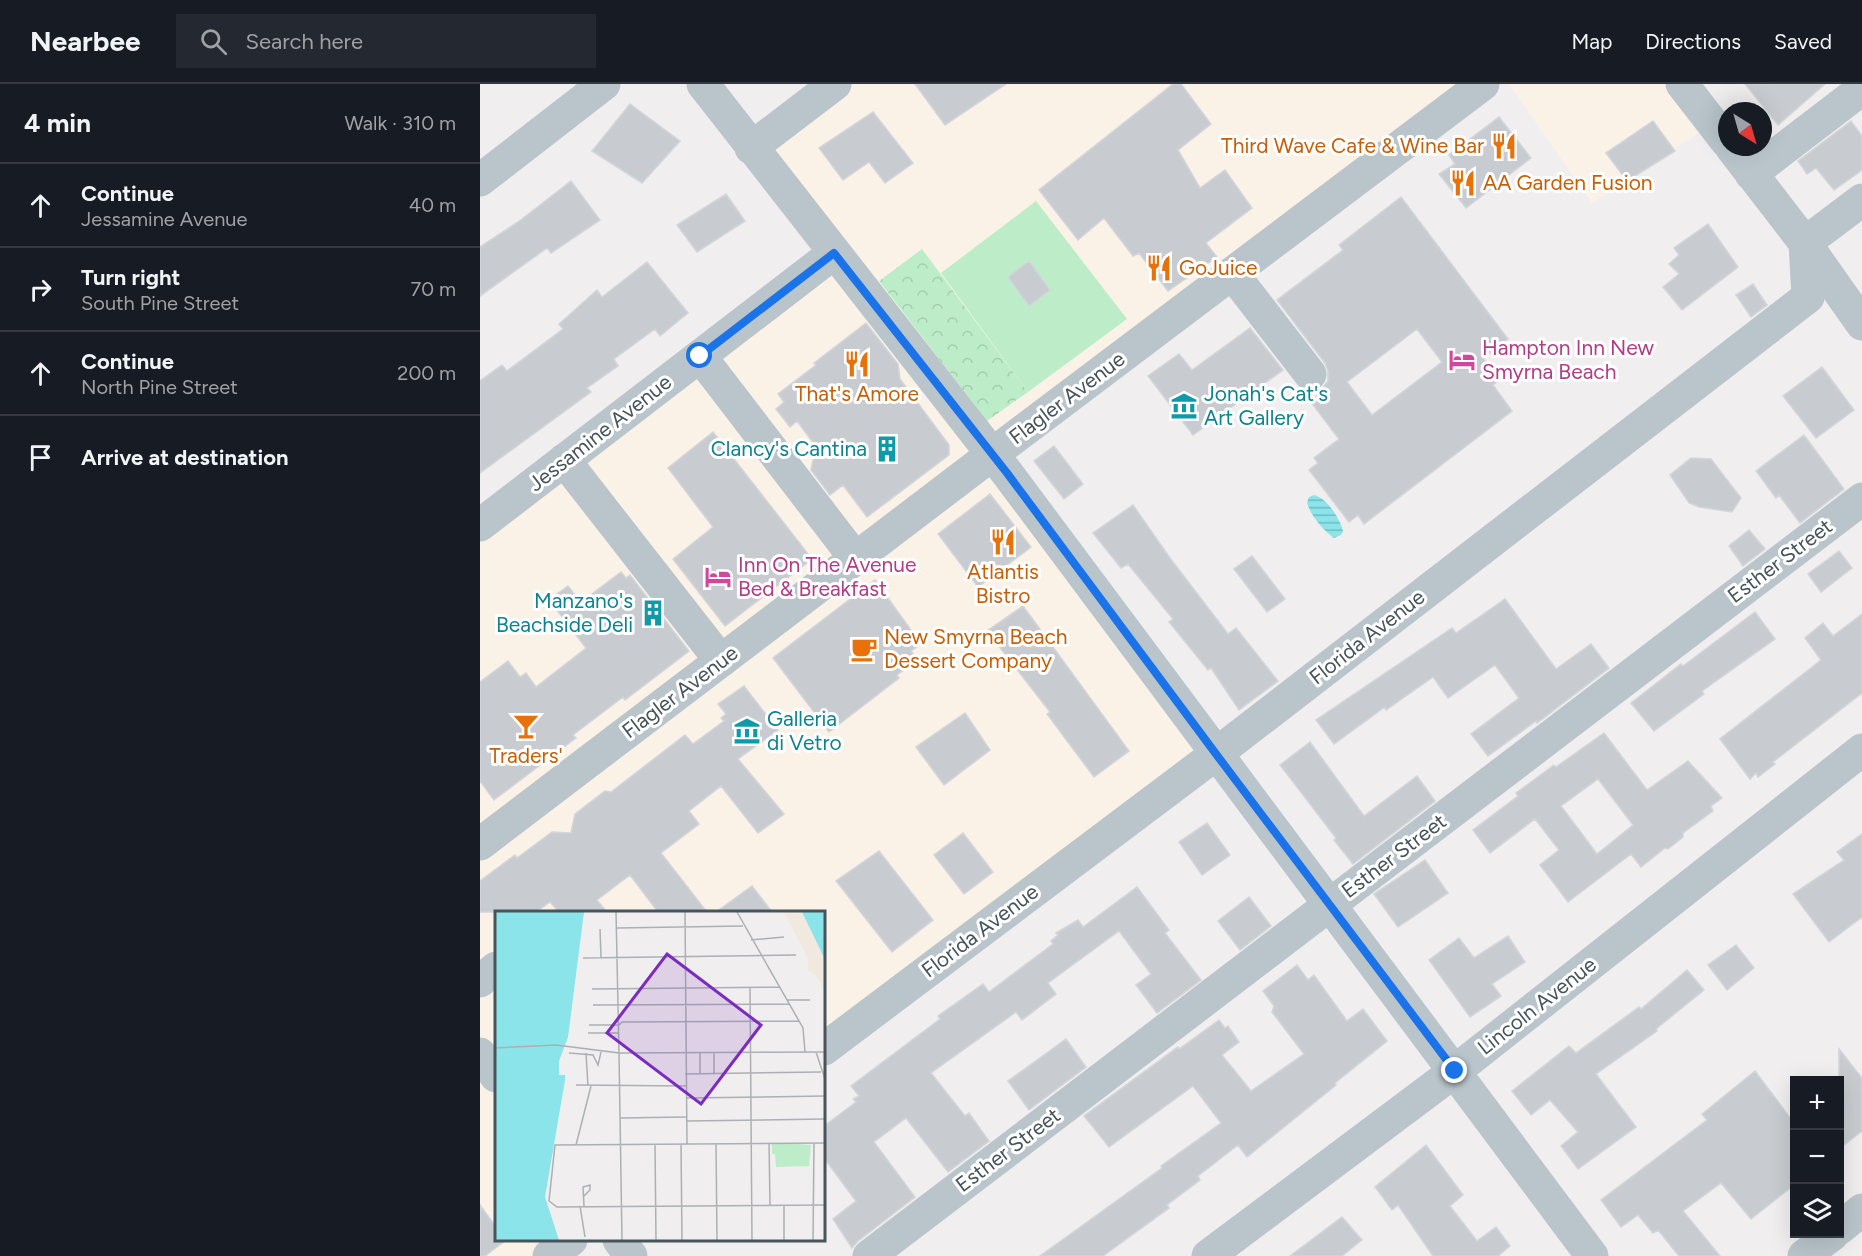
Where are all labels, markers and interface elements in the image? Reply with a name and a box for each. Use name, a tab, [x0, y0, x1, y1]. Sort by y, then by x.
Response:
search box	[176, 14, 596, 68]
text: Nearbee	[30, 24, 140, 58]
icon: search	[197, 25, 230, 58]
text: Search here	[245, 28, 363, 55]
text: Map	[1571, 29, 1612, 54]
text: Directions	[1645, 29, 1741, 54]
text: Saved	[1774, 29, 1832, 54]
north arrow	[1718, 102, 1772, 156]
text: 4 min	[24, 107, 91, 139]
text: Walk · 310 m	[344, 111, 456, 135]
restaurant icon: Third Wave Cafe & Wine Bar	[1489, 131, 1519, 161]
place label: Third Wave Cafe & Wine Bar	[1221, 133, 1484, 158]
restaurant icon: AA Garden Fusion	[1448, 168, 1478, 198]
place label: AA Garden Fusion	[1483, 170, 1653, 195]
text: Continue	[81, 180, 174, 207]
icon: ahead	[24, 189, 57, 222]
text: 40 m	[409, 193, 456, 217]
text: Jessamine Avenue	[81, 207, 247, 231]
restaurant icon: GoJuice	[1144, 253, 1174, 283]
place label: GoJuice	[1179, 255, 1257, 280]
text: Turn right	[81, 264, 180, 291]
icon: right	[24, 273, 57, 306]
text: 70 m	[410, 277, 456, 301]
text: South Pine Street	[81, 291, 239, 315]
place label: Hampton Inn New Smyrna Beach	[1482, 335, 1654, 384]
route start	[686, 342, 712, 368]
hotel icon: Hampton Inn New Smyrna Beach	[1447, 345, 1477, 375]
street label: Flagler Avenue	[1004, 346, 1130, 449]
text: Continue	[81, 348, 174, 375]
restaurant icon: That's Amore	[842, 349, 872, 379]
icon: ahead	[24, 357, 57, 390]
text: 200 m	[397, 361, 456, 385]
street label: Jessamine Avenue	[523, 369, 676, 496]
text: North Pine Street	[81, 375, 238, 399]
place label: That's Amore	[795, 381, 919, 406]
place label: Jonah's Cat's Art Gallery	[1204, 381, 1328, 430]
museum icon: Jonah's Cat's Art Gallery	[1169, 391, 1199, 421]
building icon: Clancy's Cantina	[872, 434, 902, 464]
place label: Clancy's Cantina	[711, 436, 867, 461]
icon: arrive	[24, 441, 57, 474]
text: Arrive at destination	[81, 444, 289, 471]
street label: Esther Street	[1722, 513, 1837, 608]
restaurant icon: Atlantis Bistro	[988, 527, 1018, 557]
place label: Inn On The Avenue Bed & Breakfast	[738, 552, 917, 601]
place label: Atlantis Bistro	[967, 559, 1039, 608]
hotel icon: Inn On The Avenue Bed & Breakfast	[703, 562, 733, 592]
street label: Florida Avenue	[1304, 584, 1429, 689]
place label: Manzano's Beachside Deli	[496, 588, 633, 637]
building icon: Manzano's Beachside Deli	[638, 598, 668, 628]
place label: New Smyrna Beach Dessert Company	[884, 624, 1068, 673]
cafe icon: New Smyrna Beach Dessert Company	[849, 634, 879, 664]
street label: Flagler Avenue	[617, 640, 743, 743]
place label: Galleria di Vetro	[767, 706, 842, 755]
bar icon: Traders'	[511, 711, 541, 741]
museum icon: Galleria di Vetro	[732, 716, 762, 746]
place label: Traders'	[489, 743, 563, 768]
street label: Esther Street	[1336, 808, 1451, 903]
street label: Florida Avenue	[917, 879, 1043, 983]
inset map	[495, 911, 825, 1241]
street label: Lincoln Avenue	[1472, 952, 1601, 1060]
route end	[1441, 1057, 1467, 1083]
map controls	[1790, 1076, 1844, 1238]
button: +	[1790, 1076, 1844, 1130]
street label: Esther Street	[950, 1102, 1065, 1197]
button: −	[1790, 1130, 1844, 1184]
button: layers	[1790, 1184, 1844, 1238]

